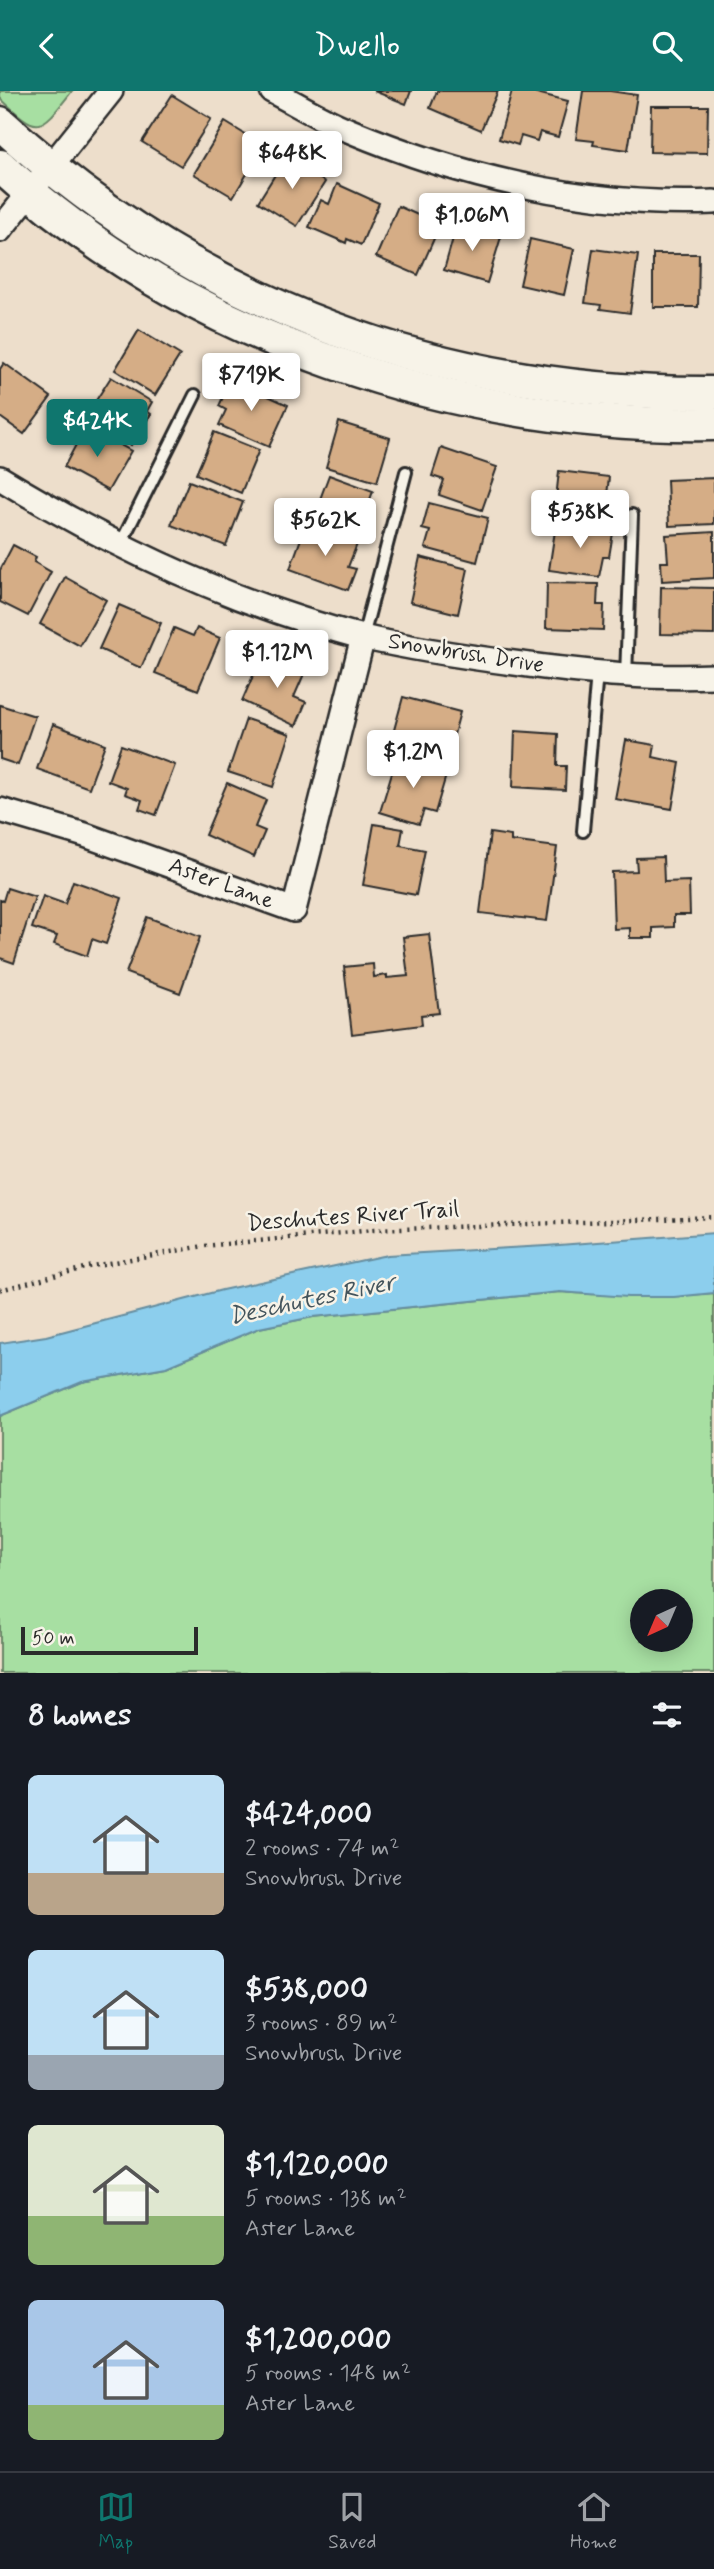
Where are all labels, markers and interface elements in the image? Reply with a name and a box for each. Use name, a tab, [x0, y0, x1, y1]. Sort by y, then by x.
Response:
text: Dwello	[314, 25, 400, 67]
icon: back	[28, 27, 66, 65]
icon: search	[648, 27, 686, 65]
pin: $648K	[243, 132, 341, 191]
text: $648K	[258, 139, 326, 169]
pin: $1.06M	[415, 193, 529, 253]
text: $1.06M	[435, 201, 509, 231]
pin: $719K	[202, 353, 300, 413]
text: $719K	[218, 361, 284, 391]
pin: $424K	[48, 399, 146, 459]
text: $424K	[63, 407, 131, 437]
pin: $538K	[531, 491, 629, 550]
pin: $562K	[276, 498, 374, 558]
text: $538K	[547, 498, 613, 528]
text: $562K	[290, 506, 360, 536]
street label: Snowbrush Drive	[386, 627, 546, 681]
pin: $1.12M	[220, 631, 334, 690]
text: $1.12M	[241, 638, 313, 668]
pin: $1.2M	[364, 731, 462, 790]
text: $1.2M	[383, 738, 443, 768]
street label: Aster Lane	[164, 851, 278, 917]
street label: Deschutes River Trail	[246, 1195, 460, 1239]
water label: Deschutes River	[226, 1267, 401, 1333]
north arrow	[630, 1589, 693, 1652]
map controls	[630, 1589, 693, 1652]
scale bar	[21, 1624, 198, 1656]
text: 50 m	[32, 1626, 75, 1651]
text: 8 homes	[28, 1696, 131, 1735]
icon: filters	[648, 1696, 686, 1734]
text: $424,000	[245, 1795, 372, 1834]
icon: home	[84, 1803, 168, 1887]
text: 2 rooms · 74 m²	[245, 1834, 400, 1864]
text: Snowbrush Drive	[245, 1864, 402, 1894]
text: $538,000	[245, 1970, 368, 2009]
icon: home	[84, 1978, 168, 2062]
text: 3 rooms · 89 m²	[245, 2009, 397, 2039]
text: Snowbrush Drive	[245, 2039, 402, 2069]
text: $1,120,000	[245, 2145, 389, 2184]
icon: home	[84, 2153, 168, 2237]
text: 5 rooms · 138 m²	[245, 2184, 407, 2214]
text: Aster Lane	[245, 2214, 355, 2244]
text: $1,200,000	[245, 2320, 392, 2359]
icon: home	[84, 2328, 168, 2412]
text: 5 rooms · 148 m²	[245, 2359, 411, 2389]
text: Aster Lane	[245, 2389, 355, 2419]
tab: Map	[97, 2488, 135, 2555]
tab: Saved	[328, 2488, 376, 2555]
tab: Home	[570, 2488, 617, 2555]

